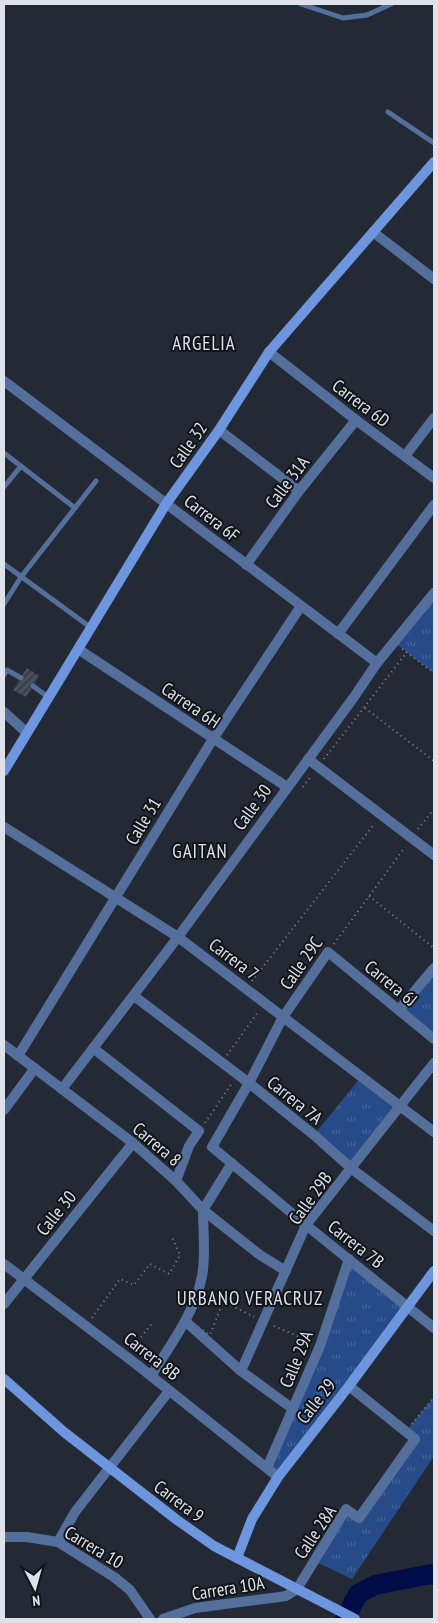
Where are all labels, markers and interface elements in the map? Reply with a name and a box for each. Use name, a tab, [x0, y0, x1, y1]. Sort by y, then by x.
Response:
district label: ARGELIA	[172, 331, 236, 355]
street label: Carrera 6D	[328, 374, 394, 432]
street label: Calle 32	[164, 417, 212, 473]
street label: Calle 31A	[260, 451, 314, 513]
street label: Carrera 6F	[180, 489, 244, 547]
street label: Carrera 6H	[157, 677, 225, 733]
street label: Calle 30	[228, 780, 276, 834]
street label: Calle 31	[120, 793, 166, 849]
district label: GAITAN	[172, 839, 228, 863]
street label: Calle 29C	[275, 932, 327, 994]
street label: Carrera 7	[204, 933, 264, 985]
street label: Carrera 6J	[360, 955, 422, 1011]
street label: Carrera 7A	[263, 1071, 328, 1130]
street label: Carrera 8	[128, 1117, 186, 1171]
street label: Calle 29B	[283, 1167, 337, 1229]
street label: Calle 30	[31, 1186, 81, 1240]
street label: Carrera 7B	[323, 1215, 389, 1273]
district label: URBANO VERACRUZ	[177, 1286, 323, 1310]
street label: Carrera 8B	[119, 1327, 185, 1385]
street label: Calle 29A	[274, 1327, 318, 1391]
street label: Calle 29	[291, 1374, 341, 1428]
street label: Carrera 9	[149, 1475, 209, 1527]
street label: Calle 28A	[289, 1500, 341, 1563]
street label: Carrera 10	[60, 1520, 128, 1574]
north arrow	[10, 1563, 60, 1613]
street label: Carrera 10A	[190, 1571, 266, 1605]
text: N	[32, 1592, 41, 1610]

